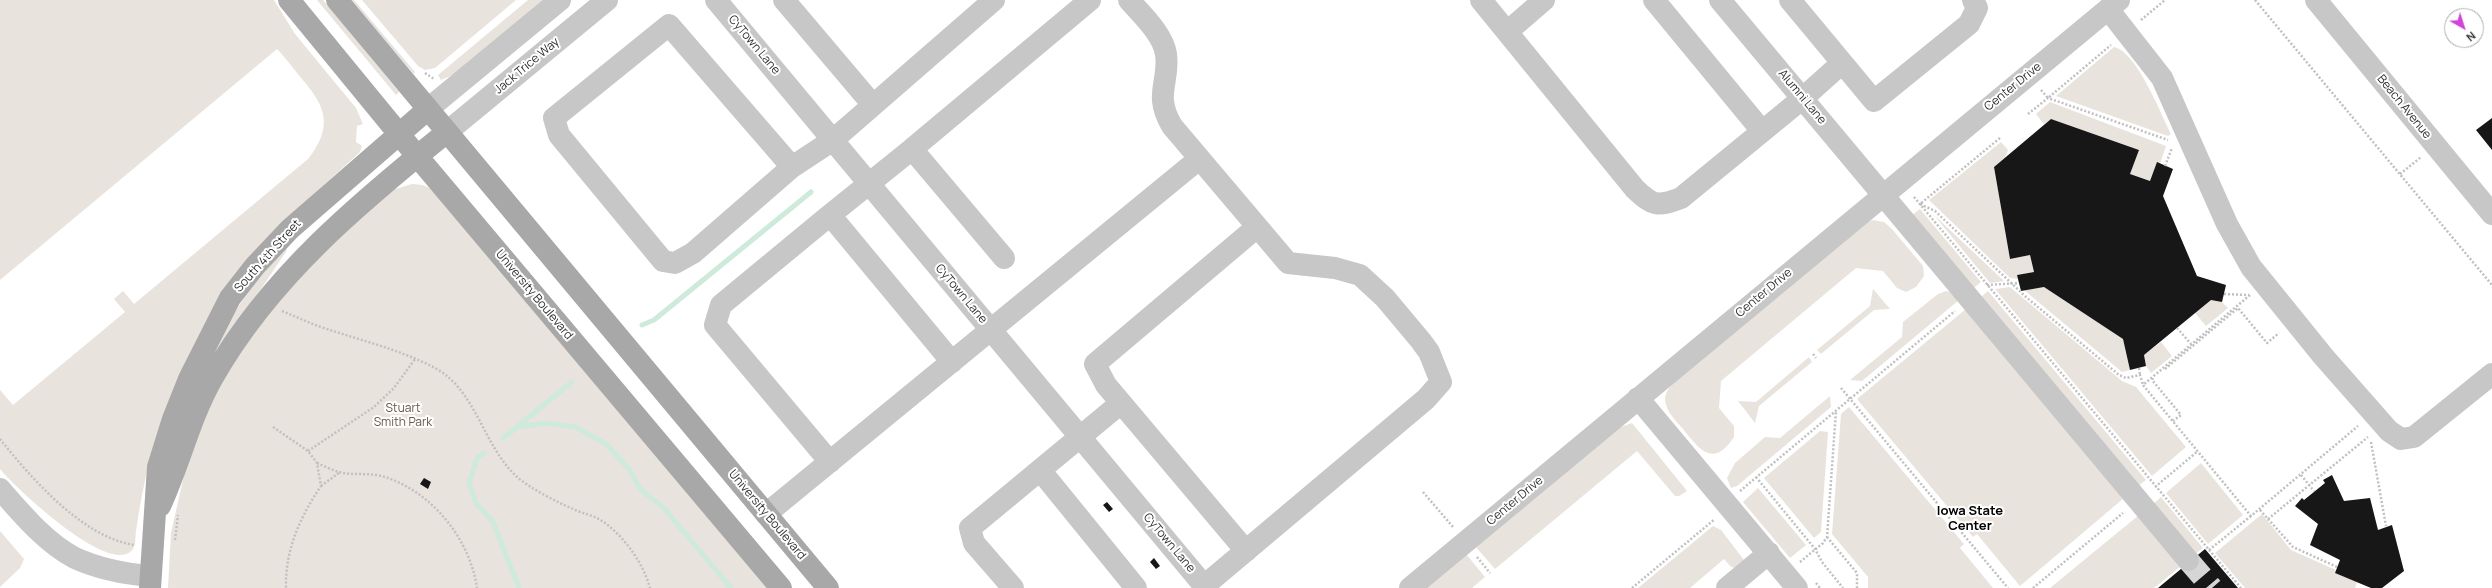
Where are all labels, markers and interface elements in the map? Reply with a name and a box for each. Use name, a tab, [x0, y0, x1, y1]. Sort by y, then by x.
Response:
north arrow	[2444, 8, 2484, 48]
street label: CyTown Lane	[725, 12, 783, 78]
text: N	[2463, 29, 2479, 45]
street label: Jack Trice Way	[492, 35, 562, 97]
street label: Center Drive	[1982, 60, 2044, 114]
street label: Alumni Lane	[1775, 67, 1829, 127]
street label: Beach Avenue	[2374, 72, 2434, 142]
street label: South 4th Street	[232, 217, 304, 295]
street label: University Boulevard	[492, 247, 576, 343]
street label: CyTown Lane	[932, 261, 990, 327]
street label: Center Drive	[1733, 265, 1795, 321]
park label: Stuart Smith Park	[374, 402, 432, 430]
street label: University Boulevard	[725, 467, 809, 563]
street label: Center Drive	[1484, 473, 1546, 529]
district label: Iowa State Center	[1937, 503, 2003, 534]
street label: CyTown Lane	[1140, 510, 1198, 576]

